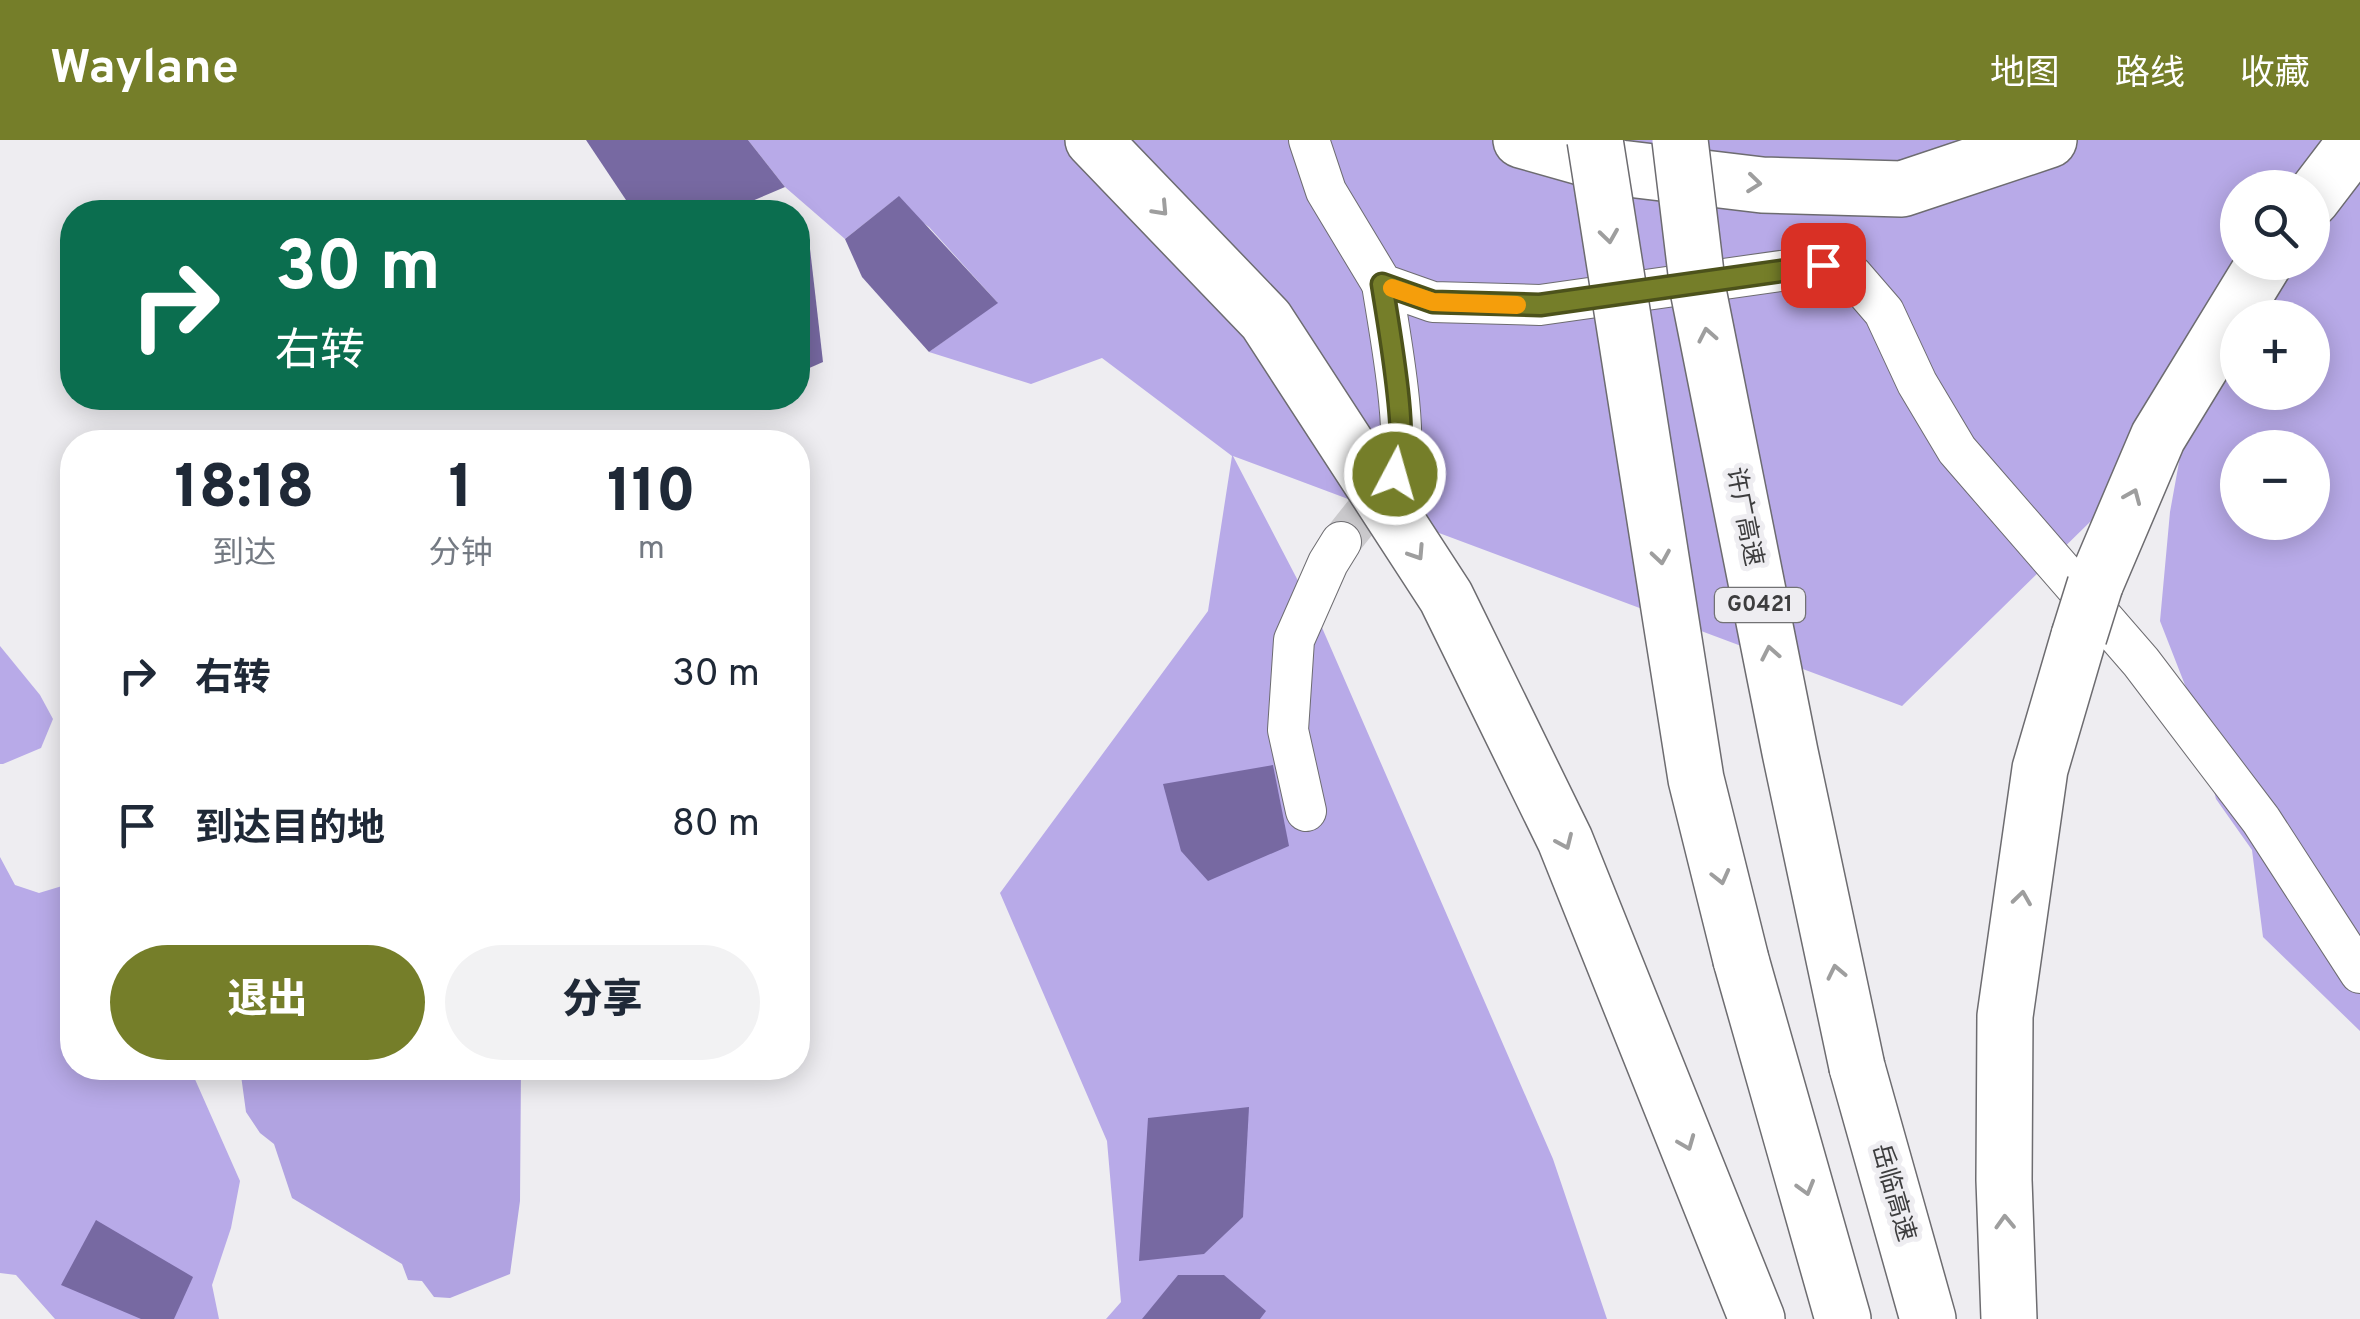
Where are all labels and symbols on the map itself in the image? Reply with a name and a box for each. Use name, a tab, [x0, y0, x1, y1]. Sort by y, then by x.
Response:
one-way arrow	[1747, 172, 1763, 194]
one-way arrow	[1149, 198, 1167, 216]
pin	[1781, 223, 1866, 308]
one-way arrow	[1598, 228, 1619, 245]
one-way arrow	[1697, 326, 1718, 343]
position arrow	[1343, 422, 1447, 526]
street label: 许广高速	[1718, 465, 1768, 569]
one-way arrow	[2121, 488, 2141, 506]
one-way arrow	[1404, 542, 1423, 560]
one-way arrow	[1649, 549, 1670, 566]
road number: G0421	[1715, 588, 1805, 622]
one-way arrow	[1760, 645, 1781, 662]
one-way arrow	[1553, 832, 1573, 850]
one-way arrow	[1709, 868, 1730, 885]
one-way arrow	[2010, 889, 2031, 906]
one-way arrow	[1827, 963, 1848, 980]
one-way arrow	[1675, 1134, 1695, 1151]
street label: 岳临高速	[1863, 1141, 1921, 1245]
one-way arrow	[1794, 1179, 1815, 1196]
one-way arrow	[1995, 1213, 2016, 1229]

